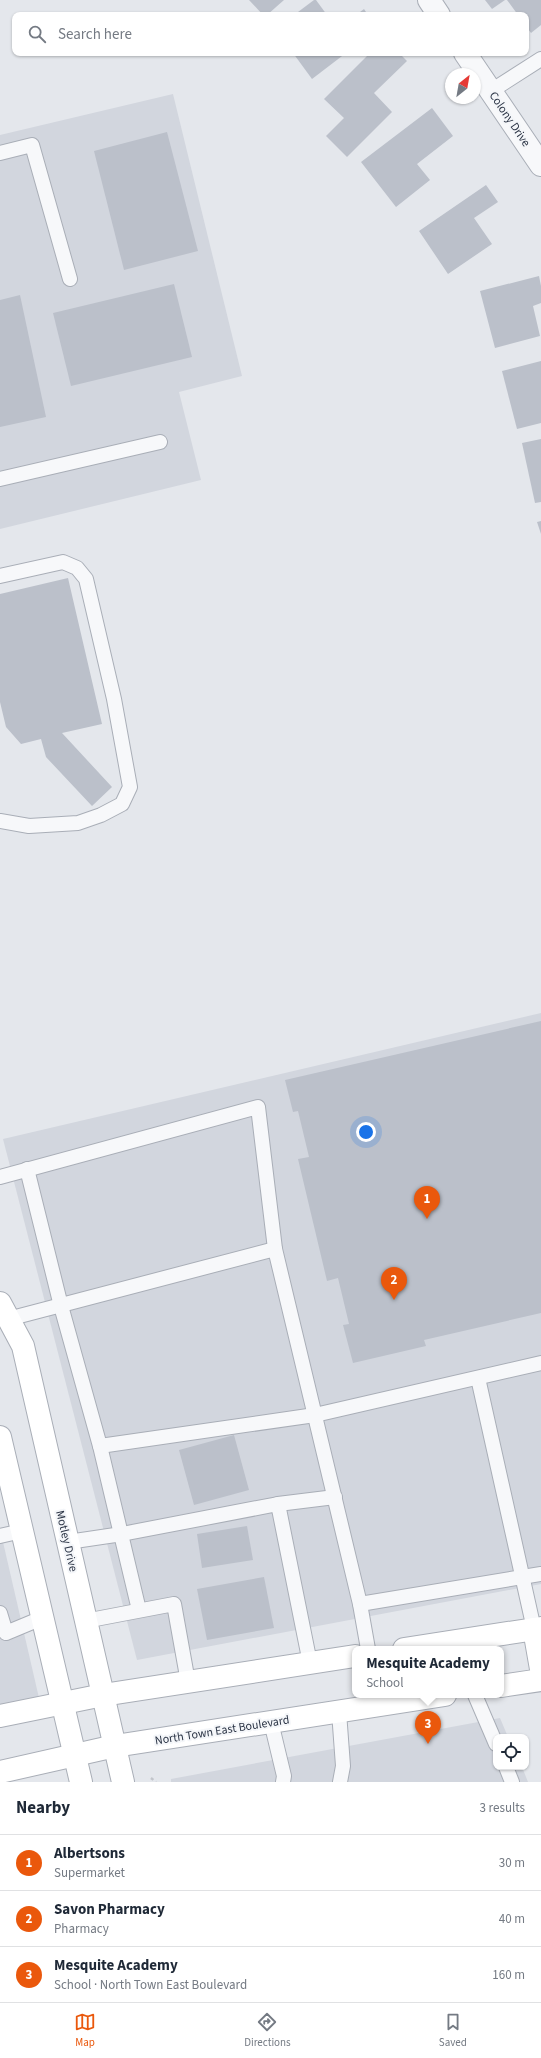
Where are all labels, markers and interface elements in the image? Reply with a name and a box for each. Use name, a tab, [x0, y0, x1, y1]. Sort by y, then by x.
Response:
search box	[12, 12, 529, 56]
icon: search	[26, 23, 48, 45]
text: Search here	[58, 24, 132, 45]
north arrow	[445, 68, 481, 104]
street label: Colony Drive	[485, 88, 534, 150]
your location	[356, 1122, 376, 1142]
pin: 1	[414, 1186, 440, 1219]
pin: 2	[381, 1267, 407, 1300]
street label: Motley Drive	[51, 1509, 82, 1573]
popup	[352, 1646, 504, 1698]
text: Mesquite Academy	[366, 1653, 490, 1674]
text: School	[366, 1674, 403, 1692]
street label: North Town East Boulevard	[154, 1711, 291, 1750]
pin: 3	[415, 1711, 441, 1744]
map controls	[493, 1734, 529, 1770]
button: locate	[493, 1734, 529, 1770]
text: Nearby	[16, 1796, 70, 1820]
text: 3 results	[480, 1799, 525, 1817]
text: Albertsons	[54, 1843, 125, 1864]
text: 1	[26, 1854, 32, 1872]
text: 30 m	[499, 1854, 525, 1872]
text: Supermarket	[54, 1864, 125, 1882]
text: Savon Pharmacy	[54, 1899, 165, 1920]
text: 2	[26, 1910, 32, 1928]
text: 40 m	[499, 1910, 525, 1928]
text: Pharmacy	[54, 1920, 109, 1938]
text: Mesquite Academy	[54, 1955, 178, 1976]
text: 3	[26, 1966, 32, 1984]
text: 160 m	[492, 1966, 525, 1984]
text: School · North Town East Boulevard	[54, 1976, 247, 1994]
tab: Map	[74, 2011, 96, 2050]
tab: Directions	[244, 2011, 291, 2050]
tab: Saved	[439, 2011, 467, 2050]

